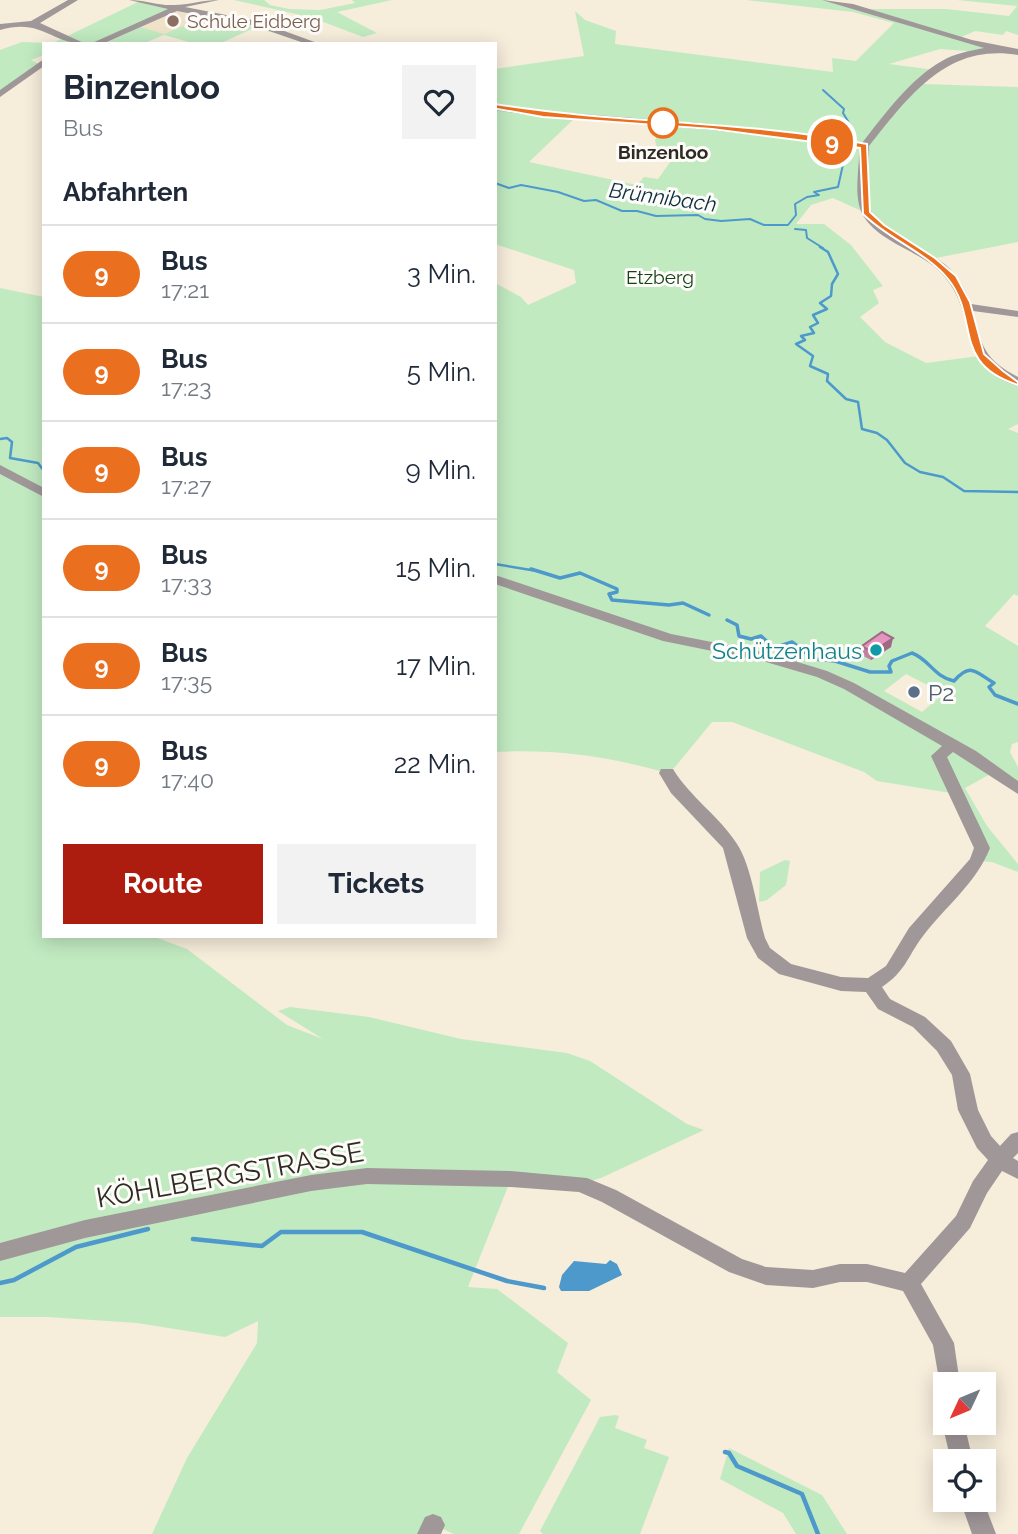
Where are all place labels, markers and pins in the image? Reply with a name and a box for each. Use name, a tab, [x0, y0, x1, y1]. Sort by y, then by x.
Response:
place label: Schule Eidberg	[187, 10, 321, 32]
marker: Schule Eidberg	[165, 13, 181, 29]
marker: Binzenloo	[648, 108, 678, 138]
place label: Binzenloo	[618, 141, 708, 163]
place label: Schützenhaus	[712, 637, 862, 664]
marker: Schützenhaus	[868, 642, 884, 658]
place label: P2	[928, 679, 954, 706]
marker: P2	[906, 684, 922, 700]

